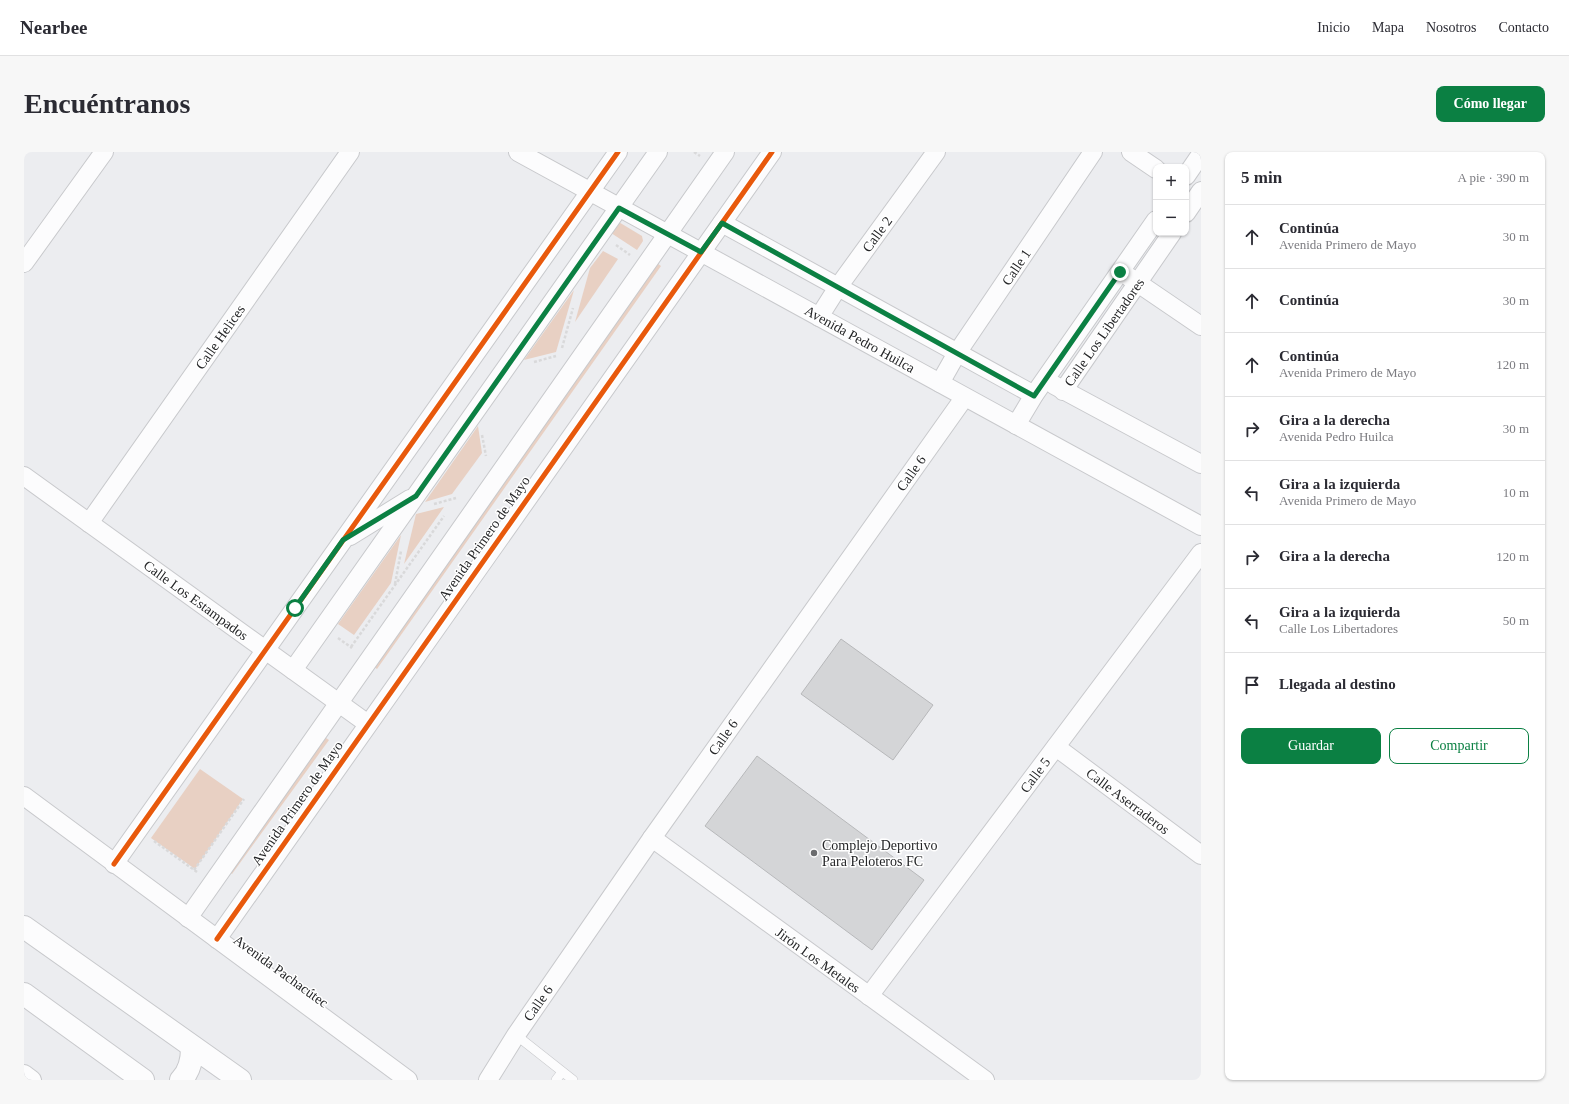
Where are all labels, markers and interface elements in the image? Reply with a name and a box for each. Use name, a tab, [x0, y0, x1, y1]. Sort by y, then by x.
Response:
text: Nearbee	[20, 17, 88, 38]
text: Inicio	[1317, 20, 1350, 35]
text: Mapa	[1372, 20, 1404, 35]
text: Nosotros	[1426, 20, 1476, 35]
text: Contacto	[1498, 20, 1549, 35]
button: Cómo llegar	[1436, 86, 1545, 122]
text: Encuéntranos	[24, 88, 190, 119]
map controls	[1153, 164, 1189, 236]
button: +	[1153, 164, 1189, 200]
text: 5 min	[1241, 168, 1282, 187]
text: A pie · 390 m	[1458, 170, 1529, 185]
button: −	[1153, 200, 1189, 236]
street label: Calle 2	[860, 214, 895, 255]
text: Continúa	[1279, 220, 1339, 236]
icon: ahead	[1241, 226, 1263, 248]
text: 30 m	[1503, 229, 1529, 244]
text: Avenida Primero de Mayo	[1279, 237, 1416, 252]
street label: Calle 1	[999, 246, 1034, 288]
route end	[1111, 263, 1129, 281]
street label: Calle Los Libertadores	[1061, 275, 1147, 389]
icon: ahead	[1241, 290, 1263, 312]
text: Continúa	[1279, 292, 1339, 308]
text: 30 m	[1503, 293, 1529, 308]
street label: Calle Helices	[193, 302, 248, 372]
street label: Avenida Pedro Huilca	[802, 303, 918, 376]
text: Continúa	[1279, 348, 1339, 364]
icon: ahead	[1241, 354, 1263, 376]
text: 120 m	[1496, 357, 1529, 372]
text: Avenida Primero de Mayo	[1279, 365, 1416, 380]
text: Gira a la derecha	[1279, 412, 1390, 428]
icon: right	[1241, 418, 1263, 440]
text: 30 m	[1503, 421, 1529, 436]
text: Avenida Pedro Huilca	[1279, 429, 1394, 444]
street label: Calle 6	[894, 453, 929, 494]
street label: Avenida Primero de Mayo	[436, 473, 533, 603]
text: Gira a la izquierda	[1279, 476, 1400, 492]
icon: left	[1241, 482, 1263, 504]
text: 10 m	[1503, 485, 1529, 500]
text: Avenida Primero de Mayo	[1279, 493, 1416, 508]
icon: right	[1241, 546, 1263, 568]
text: Gira a la derecha	[1279, 548, 1390, 564]
text: 120 m	[1496, 549, 1529, 564]
street label: Calle Los Estampados	[141, 558, 251, 643]
route start	[286, 599, 304, 617]
text: Gira a la izquierda	[1279, 604, 1400, 620]
icon: left	[1241, 610, 1263, 632]
text: 50 m	[1503, 613, 1529, 628]
text: Calle Los Libertadores	[1279, 621, 1398, 636]
icon: arrive	[1241, 674, 1263, 696]
text: Llegada al destino	[1279, 676, 1396, 692]
street label: Calle 6	[706, 717, 741, 758]
button: Guardar	[1241, 728, 1381, 764]
button: Compartir	[1389, 728, 1529, 764]
street label: Avenida Primero de Mayo	[249, 738, 346, 868]
street label: Calle 5	[1017, 755, 1053, 796]
street label: Calle Aserraderos	[1083, 765, 1172, 837]
place label: Complejo Deportivo Para Peloteros FC	[822, 838, 938, 869]
marker: Complejo Deportivo Para Peloteros FC	[809, 848, 819, 858]
street label: Jirón Los Metales	[773, 925, 863, 996]
street label: Avenida Pachacútec	[231, 932, 331, 1011]
street label: Calle 6	[521, 983, 556, 1024]

